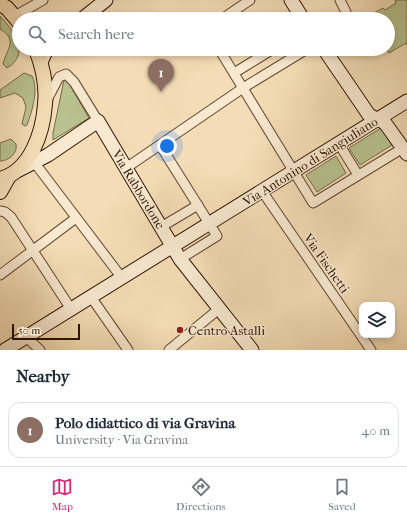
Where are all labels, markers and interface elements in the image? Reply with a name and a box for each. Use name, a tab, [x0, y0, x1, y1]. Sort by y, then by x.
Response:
search box	[12, 12, 395, 56]
icon: search	[26, 23, 48, 45]
text: Search here	[58, 25, 134, 43]
pin: 1	[148, 59, 174, 92]
street label: Via Antonino di Sangiuliano	[239, 114, 381, 210]
your location	[157, 136, 177, 156]
street label: Via Rabbordone	[109, 146, 168, 232]
street label: Via Fischetti	[300, 230, 353, 296]
map controls	[359, 302, 395, 338]
button: layers	[359, 302, 395, 338]
scale bar	[12, 322, 80, 341]
place label: Centro Astalli	[188, 323, 265, 338]
text: 50 m	[18, 324, 40, 337]
marker: Centro Astalli	[175, 325, 185, 335]
text: Nearby	[16, 366, 70, 386]
text: Polo didattico di via Gravina	[55, 414, 235, 432]
text: 1	[28, 423, 32, 438]
text: 40 m	[362, 423, 390, 438]
text: University · Via Gravina	[55, 432, 188, 447]
tab: Map	[51, 476, 73, 513]
tab: Directions	[176, 476, 226, 513]
tab: Saved	[328, 476, 356, 513]

